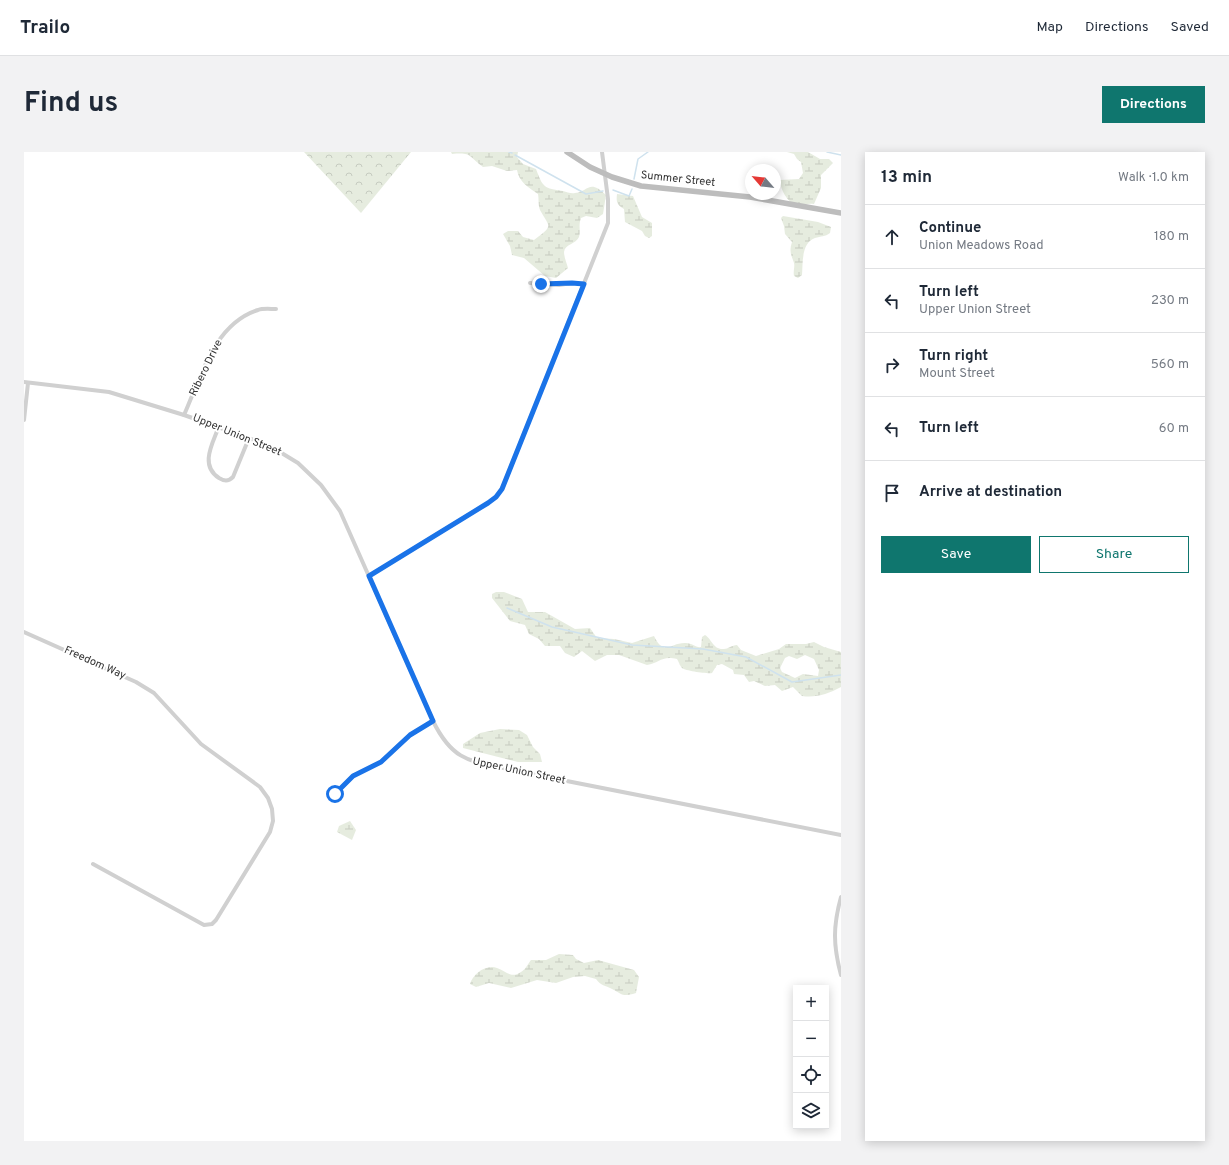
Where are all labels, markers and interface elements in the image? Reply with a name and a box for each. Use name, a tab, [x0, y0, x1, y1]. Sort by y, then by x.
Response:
text: Trailo	[20, 16, 70, 40]
text: Map	[1037, 19, 1063, 36]
text: Directions	[1085, 19, 1149, 36]
text: Saved	[1171, 19, 1209, 36]
text: Find us	[24, 86, 118, 122]
button: Directions	[1102, 86, 1205, 123]
north arrow	[745, 164, 781, 200]
text: 13 min	[881, 167, 932, 189]
street label: Summer Street	[640, 168, 716, 190]
text: Walk · 1.0 km	[1118, 170, 1189, 186]
text: Continue	[919, 219, 981, 238]
icon: ahead	[881, 226, 903, 248]
text: 180 m	[1154, 229, 1189, 245]
text: Union Meadows Road	[919, 238, 1044, 254]
route end	[532, 275, 550, 293]
text: Turn left	[919, 283, 979, 302]
icon: left	[881, 290, 903, 312]
text: 230 m	[1151, 293, 1189, 309]
text: Upper Union Street	[919, 302, 1031, 318]
street label: Ribero Drive	[186, 337, 226, 399]
text: Turn right	[919, 347, 988, 366]
icon: right	[881, 354, 903, 376]
text: 560 m	[1151, 357, 1189, 373]
text: Mount Street	[919, 366, 995, 382]
street label: Upper Union Street	[190, 411, 284, 459]
icon: left	[881, 418, 903, 440]
text: Turn left	[919, 419, 979, 438]
text: 60 m	[1159, 421, 1189, 437]
icon: arrive	[881, 482, 903, 504]
text: Arrive at destination	[919, 483, 1062, 502]
button: Save	[881, 536, 1031, 573]
button: Share	[1039, 536, 1189, 573]
street label: Freedom Way	[62, 643, 128, 683]
street label: Upper Union Street	[471, 754, 567, 788]
route start	[326, 785, 344, 803]
map controls	[793, 985, 829, 1129]
button: +	[793, 985, 829, 1021]
button: −	[793, 1021, 829, 1057]
button: locate	[793, 1057, 829, 1093]
button: layers	[793, 1093, 829, 1129]

